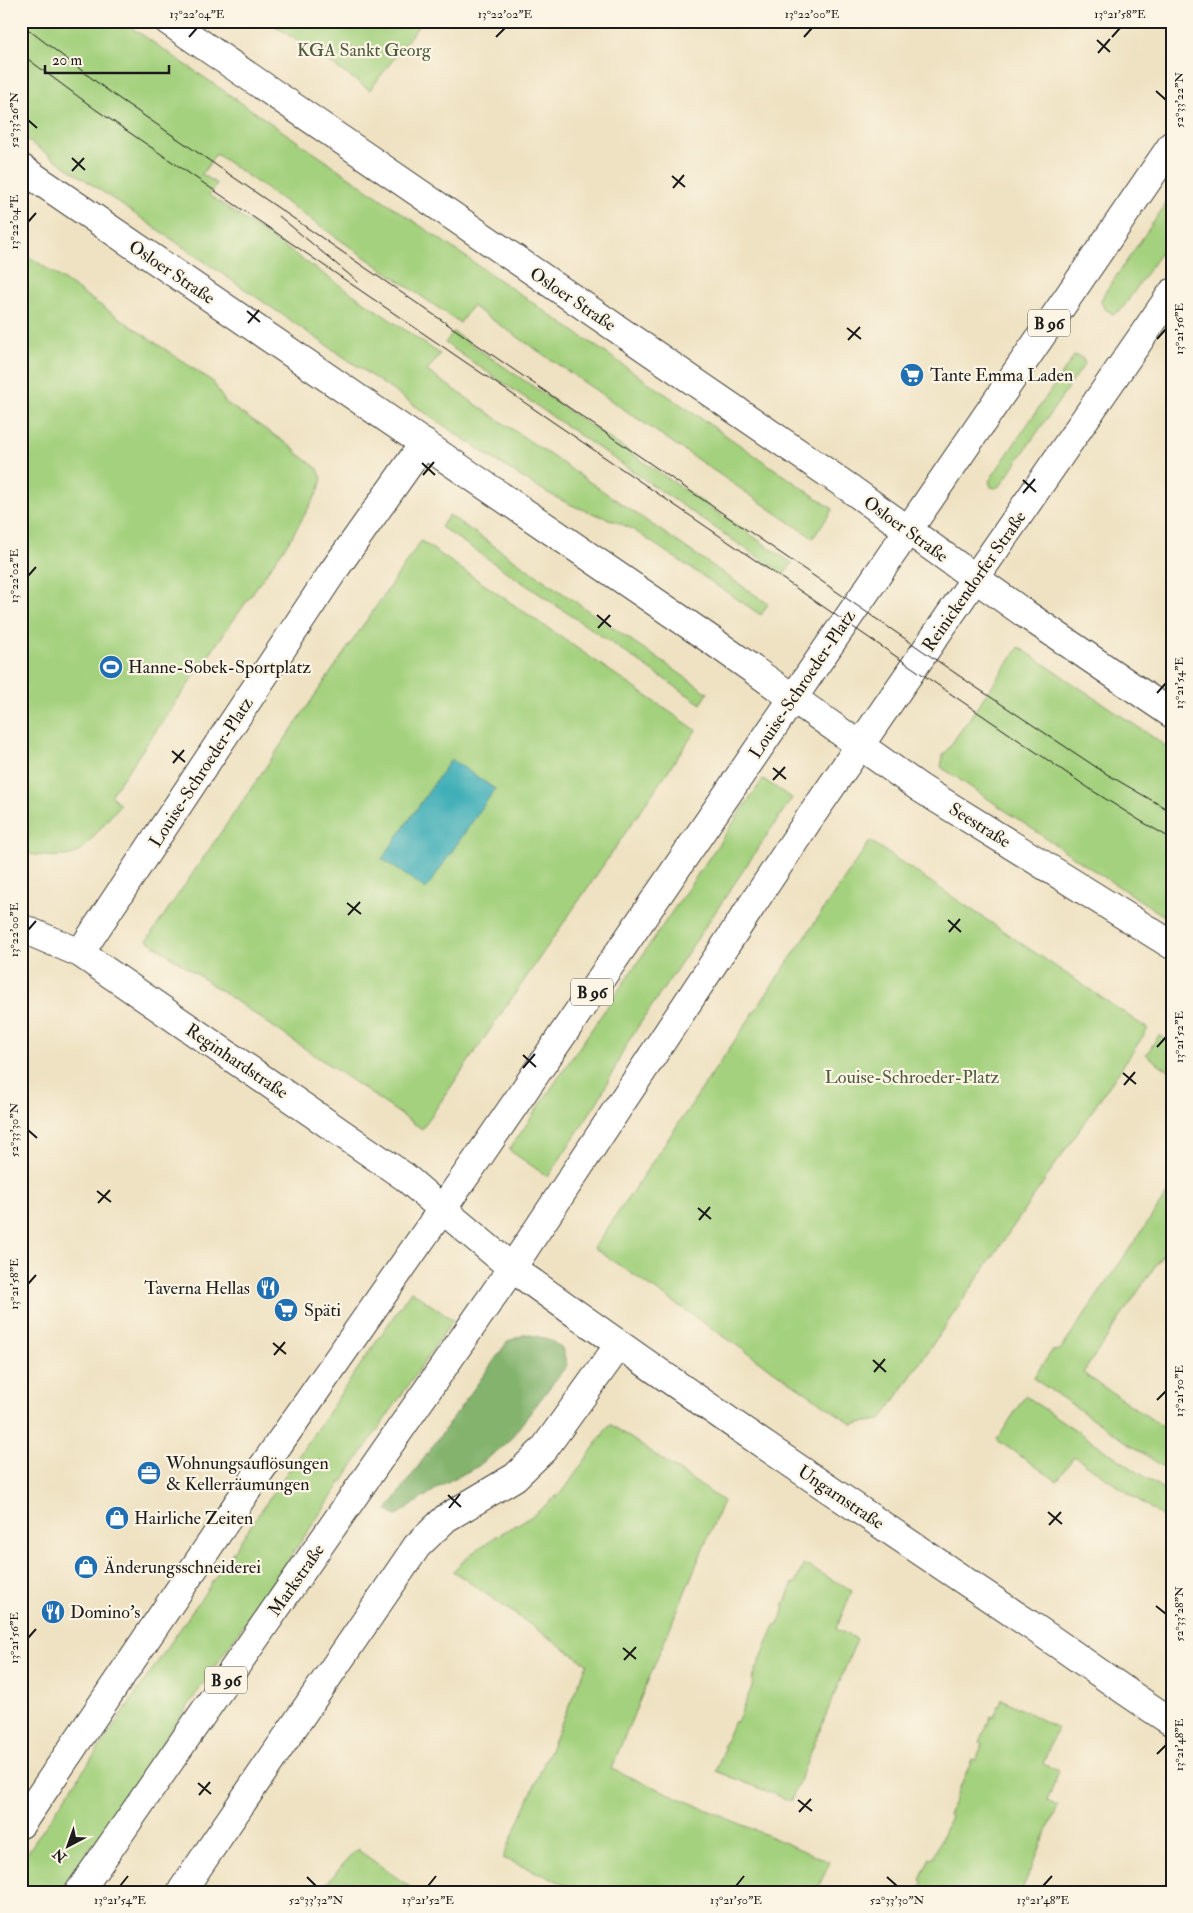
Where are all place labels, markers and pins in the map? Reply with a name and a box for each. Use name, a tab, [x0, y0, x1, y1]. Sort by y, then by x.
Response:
supermarket icon: Tante Emma Laden	[899, 362, 925, 388]
place label: Tante Emma Laden	[930, 364, 1073, 387]
sports icon: Hanne-Sobek-Sportplatz	[98, 654, 124, 680]
place label: Hanne-Sobek-Sportplatz	[128, 656, 311, 679]
restaurant icon: Taverna Hellas	[255, 1275, 281, 1301]
place label: Taverna Hellas	[144, 1277, 250, 1300]
supermarket icon: Späti	[273, 1297, 299, 1323]
place label: Späti	[304, 1299, 341, 1322]
place label: Wohnungsauflösungen & Kellerräumungen	[165, 1452, 329, 1496]
office icon: Wohnungsauflösungen & Kellerräumungen	[136, 1460, 162, 1486]
shop icon: Hairliche Zeiten	[104, 1505, 130, 1531]
place label: Hairliche Zeiten	[134, 1507, 253, 1530]
shop icon: Änderungsschneiderei	[73, 1554, 99, 1580]
place label: Änderungsschneiderei	[103, 1556, 261, 1579]
restaurant icon: Domino's	[40, 1599, 66, 1625]
place label: Domino's	[70, 1601, 140, 1624]

